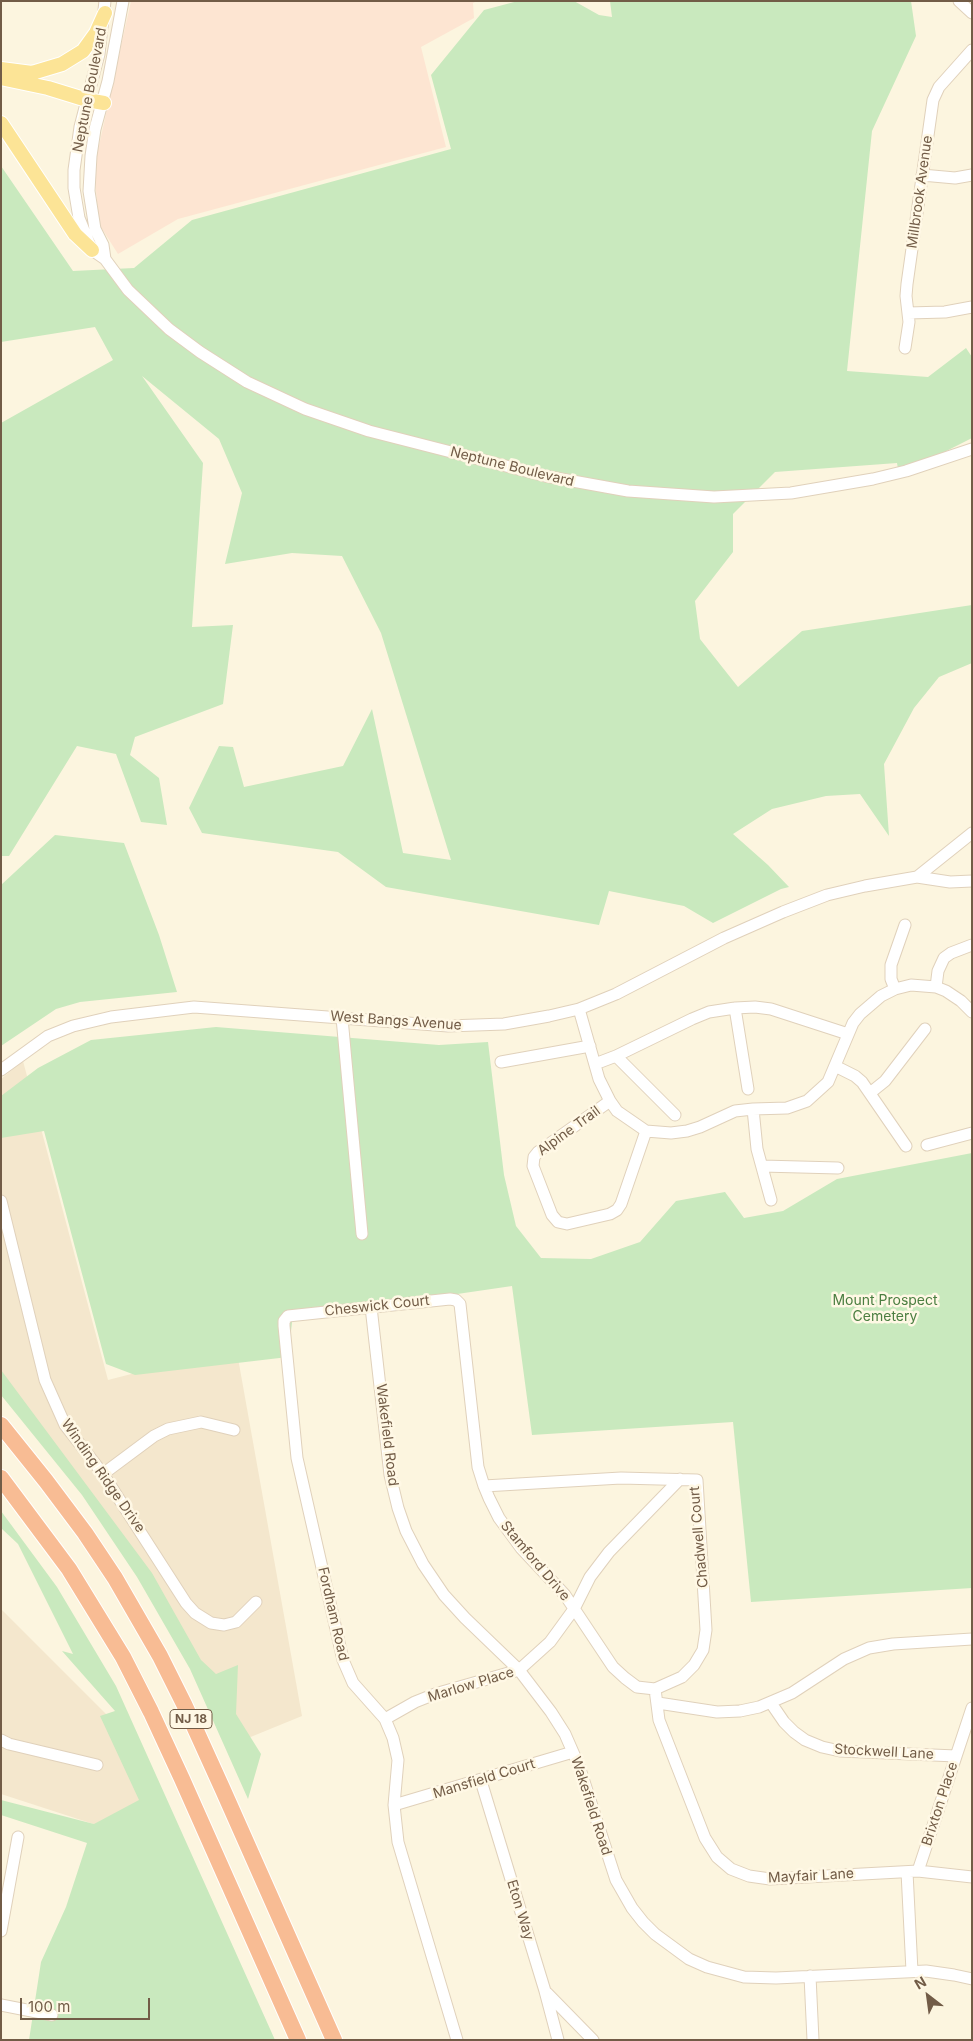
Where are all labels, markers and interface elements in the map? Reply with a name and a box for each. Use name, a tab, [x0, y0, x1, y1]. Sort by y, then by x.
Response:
street label: Neptune Boulevard	[70, 26, 110, 154]
street label: Millbrook Avenue	[904, 134, 936, 250]
street label: Neptune Boulevard	[448, 444, 576, 490]
street label: West Bangs Avenue	[330, 1008, 462, 1034]
street label: Alpine Trail	[534, 1103, 604, 1159]
street label: Cheswick Court	[324, 1292, 430, 1320]
park label: Mount Prospect Cemetery	[832, 1293, 938, 1325]
street label: Wakefield Road	[372, 1383, 402, 1487]
street label: Winding Ridge Drive	[58, 1416, 148, 1536]
street label: Chadwell Court	[686, 1485, 712, 1589]
street label: Stamford Drive	[497, 1518, 573, 1604]
street label: Fordham Road	[314, 1565, 352, 1663]
street label: Marlow Place	[426, 1664, 516, 1706]
road number: NJ 18	[170, 1710, 212, 1728]
street label: Stockwell Lane	[834, 1741, 934, 1763]
street label: Wakefield Road	[567, 1754, 615, 1858]
street label: Mansfield Court	[431, 1756, 537, 1802]
street label: Brixton Place	[919, 1760, 961, 1848]
street label: Mayfair Lane	[768, 1865, 854, 1887]
street label: Eton Way	[503, 1878, 537, 1942]
north arrow	[903, 1971, 953, 2021]
text: N	[911, 1973, 929, 1993]
scale bar	[22, 1988, 152, 2020]
text: 100 m	[28, 1997, 70, 2016]

